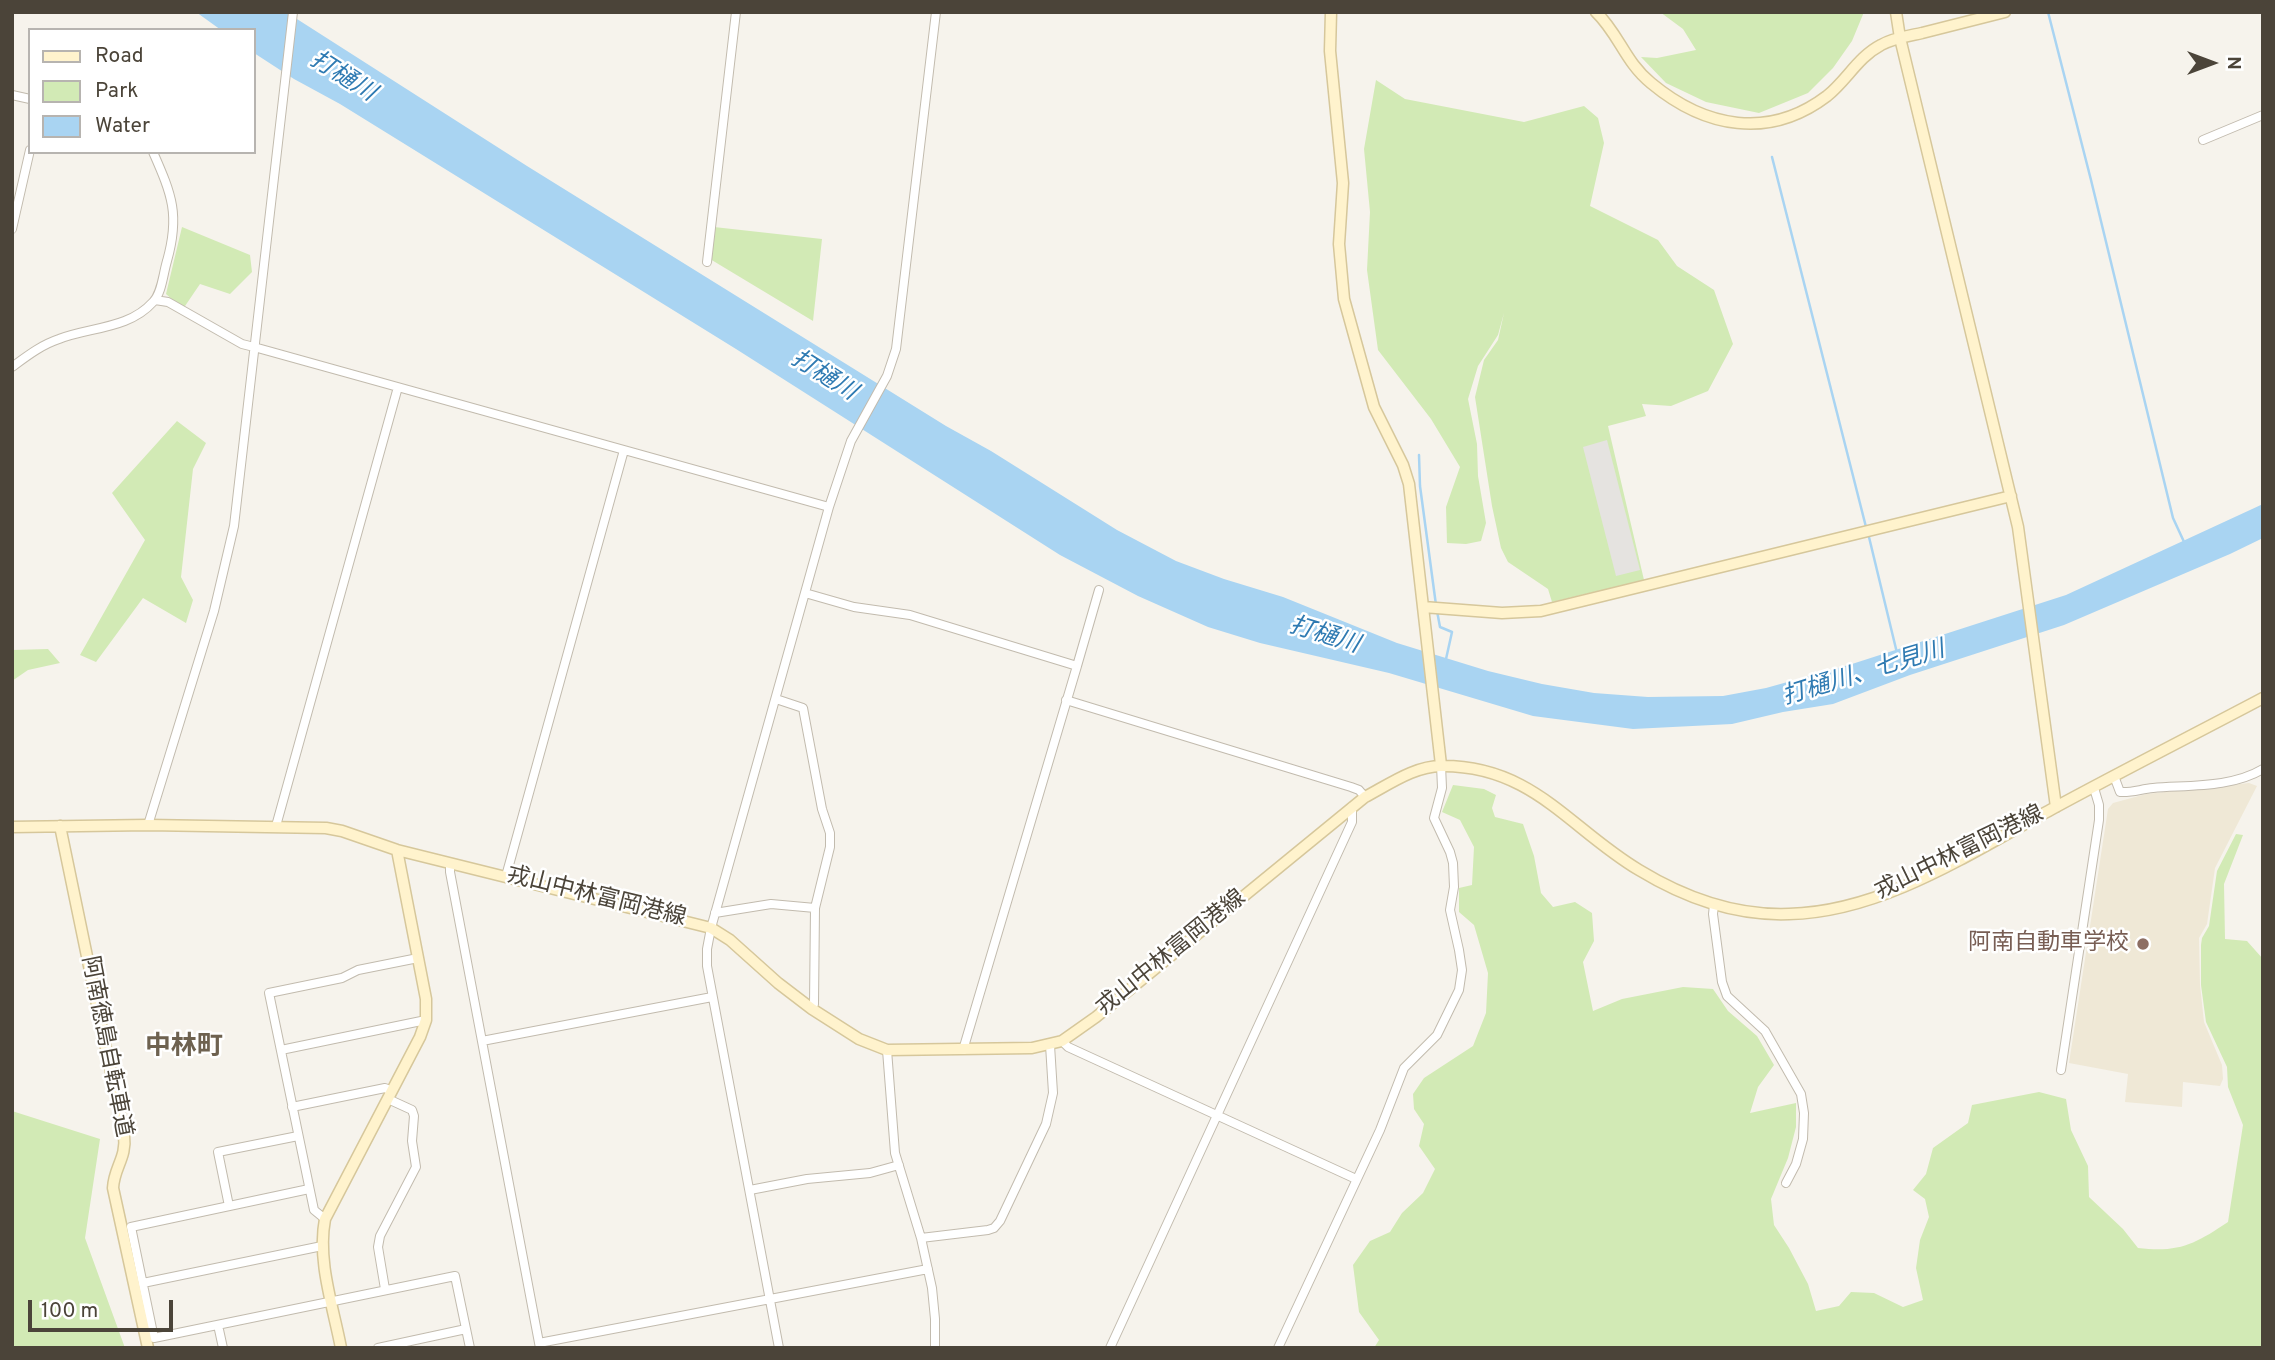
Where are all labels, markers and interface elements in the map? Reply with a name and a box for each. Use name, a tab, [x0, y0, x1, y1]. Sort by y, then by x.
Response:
legend	[28, 28, 256, 154]
north arrow	[2177, 28, 2247, 98]
text: Road	[95, 43, 144, 70]
water label: 打樋川	[304, 47, 380, 109]
text: N	[2221, 56, 2245, 70]
text: Park	[95, 78, 138, 105]
text: Water	[95, 113, 150, 140]
water label: 打樋川	[785, 346, 861, 408]
water label: 打樋川	[1285, 613, 1363, 661]
water label: 打樋川、七見川	[1779, 637, 1949, 713]
street label: 戎山中林富岡港線	[1871, 801, 2049, 907]
street label: 戎山中林富岡港線	[503, 862, 689, 934]
street label: 戎山中林富岡港線	[1092, 885, 1252, 1023]
place label: 阿南自動車学校	[1968, 930, 2129, 958]
marker: 阿南自動車学校	[2135, 936, 2151, 952]
street label: 阿南徳島自転車道	[74, 954, 136, 1140]
district label: 中林町	[145, 1033, 223, 1065]
scale bar	[32, 1286, 177, 1330]
text: 100 m	[41, 1298, 98, 1325]

